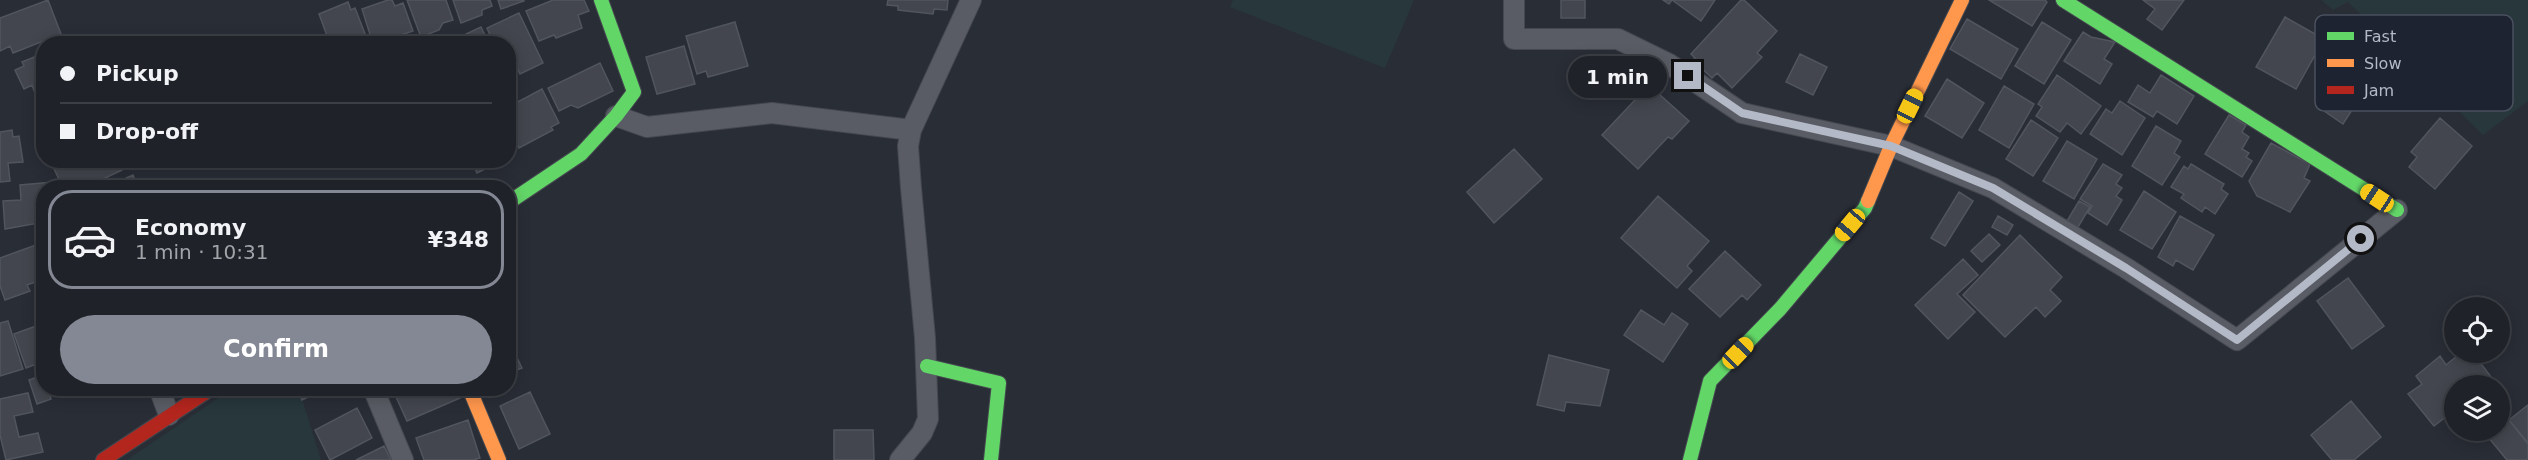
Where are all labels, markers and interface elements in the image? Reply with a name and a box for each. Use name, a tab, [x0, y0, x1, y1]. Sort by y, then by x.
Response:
legend	[2315, 15, 2513, 111]
text: Fast	[2364, 27, 2396, 46]
text: Slow	[2364, 54, 2401, 73]
callout: 1 min	[1568, 55, 1667, 97]
text: Pickup	[96, 61, 179, 86]
route end	[1674, 62, 1701, 89]
text: 1 min	[1586, 65, 1649, 89]
text: Jam	[2363, 81, 2394, 100]
car	[1894, 86, 1926, 126]
text: Drop-off	[96, 119, 198, 144]
car	[2357, 181, 2397, 215]
car	[1832, 205, 1868, 245]
icon: car	[63, 213, 117, 267]
text: Economy	[135, 215, 246, 240]
route start	[2347, 225, 2374, 252]
text: ¥348	[428, 227, 489, 252]
text: 1 min · 10:31	[135, 240, 269, 264]
map controls	[2444, 297, 2510, 441]
button: locate	[2444, 297, 2510, 363]
button: Confirm	[60, 315, 492, 384]
car	[1719, 334, 1757, 372]
button: layers	[2444, 375, 2510, 441]

